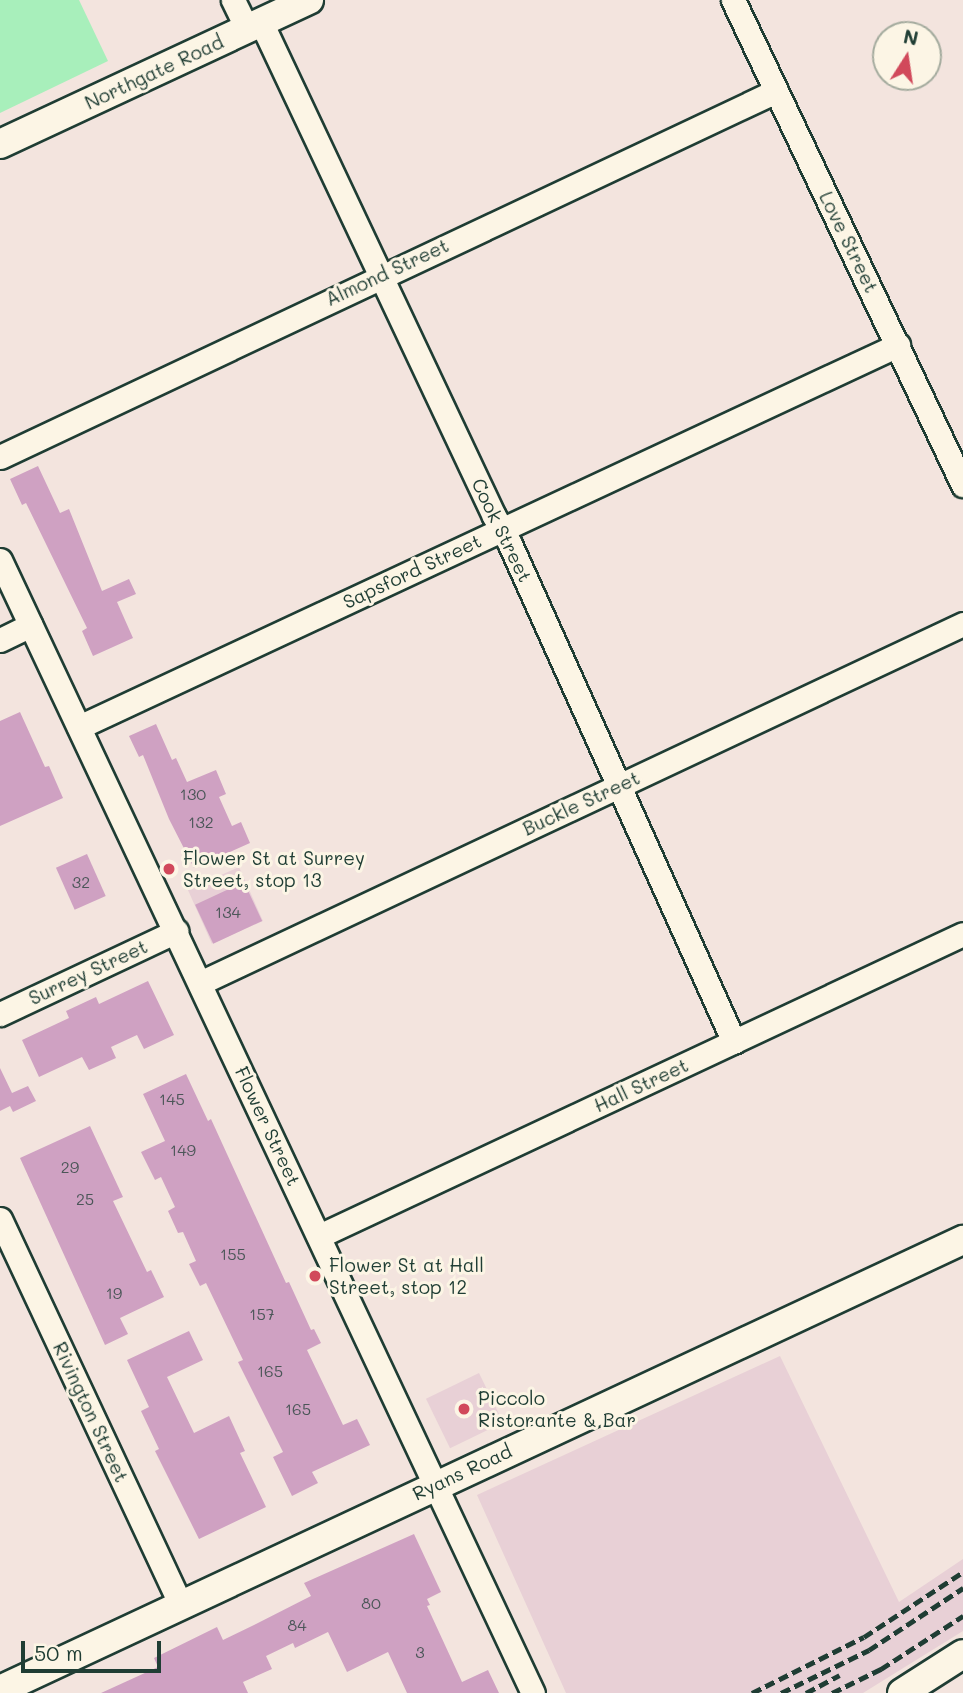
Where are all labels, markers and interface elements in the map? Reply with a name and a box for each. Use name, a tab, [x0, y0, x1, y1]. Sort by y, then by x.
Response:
north arrow	[872, 21, 942, 91]
text: N	[901, 23, 921, 51]
street label: Northgate Road	[81, 30, 227, 114]
street label: Love Street	[815, 188, 883, 296]
street label: Almond Street	[322, 233, 452, 311]
street label: Cook Street	[467, 474, 537, 586]
street label: Sapsford Street	[339, 529, 485, 613]
street label: Buckle Street	[519, 766, 643, 840]
house number: 130	[180, 784, 206, 804]
house number: 132	[188, 812, 214, 832]
place label: Flower St at Surrey Street, stop 13	[183, 847, 365, 891]
marker: Flower St at Surrey Street, stop 13	[161, 861, 177, 877]
house number: 32	[72, 872, 90, 892]
house number: 134	[215, 902, 241, 922]
street label: Surrey Street	[25, 935, 151, 1009]
street label: Hall Street	[590, 1053, 692, 1117]
street label: Flower Street	[230, 1063, 306, 1189]
house number: 145	[159, 1089, 185, 1109]
house number: 149	[170, 1140, 196, 1160]
house number: 29	[61, 1157, 79, 1177]
house number: 25	[76, 1189, 94, 1209]
house number: 155	[220, 1244, 246, 1264]
place label: Flower St at Hall Street, stop 12	[329, 1254, 484, 1298]
marker: Flower St at Hall Street, stop 12	[307, 1268, 323, 1284]
house number: 19	[106, 1283, 122, 1303]
house number: 157	[249, 1304, 275, 1324]
street label: Rivington Street	[49, 1338, 133, 1486]
house number: 165	[257, 1361, 283, 1381]
place label: Piccolo Ristorante & Bar	[478, 1387, 636, 1431]
house number: 165	[285, 1399, 311, 1419]
marker: Piccolo Ristorante & Bar	[456, 1401, 472, 1417]
street label: Ryans Road	[409, 1439, 515, 1505]
house number: 80	[361, 1593, 381, 1613]
house number: 84	[287, 1615, 307, 1635]
scale bar	[24, 1626, 164, 1670]
text: 50 m	[34, 1639, 83, 1666]
house number: 3	[415, 1642, 425, 1662]

